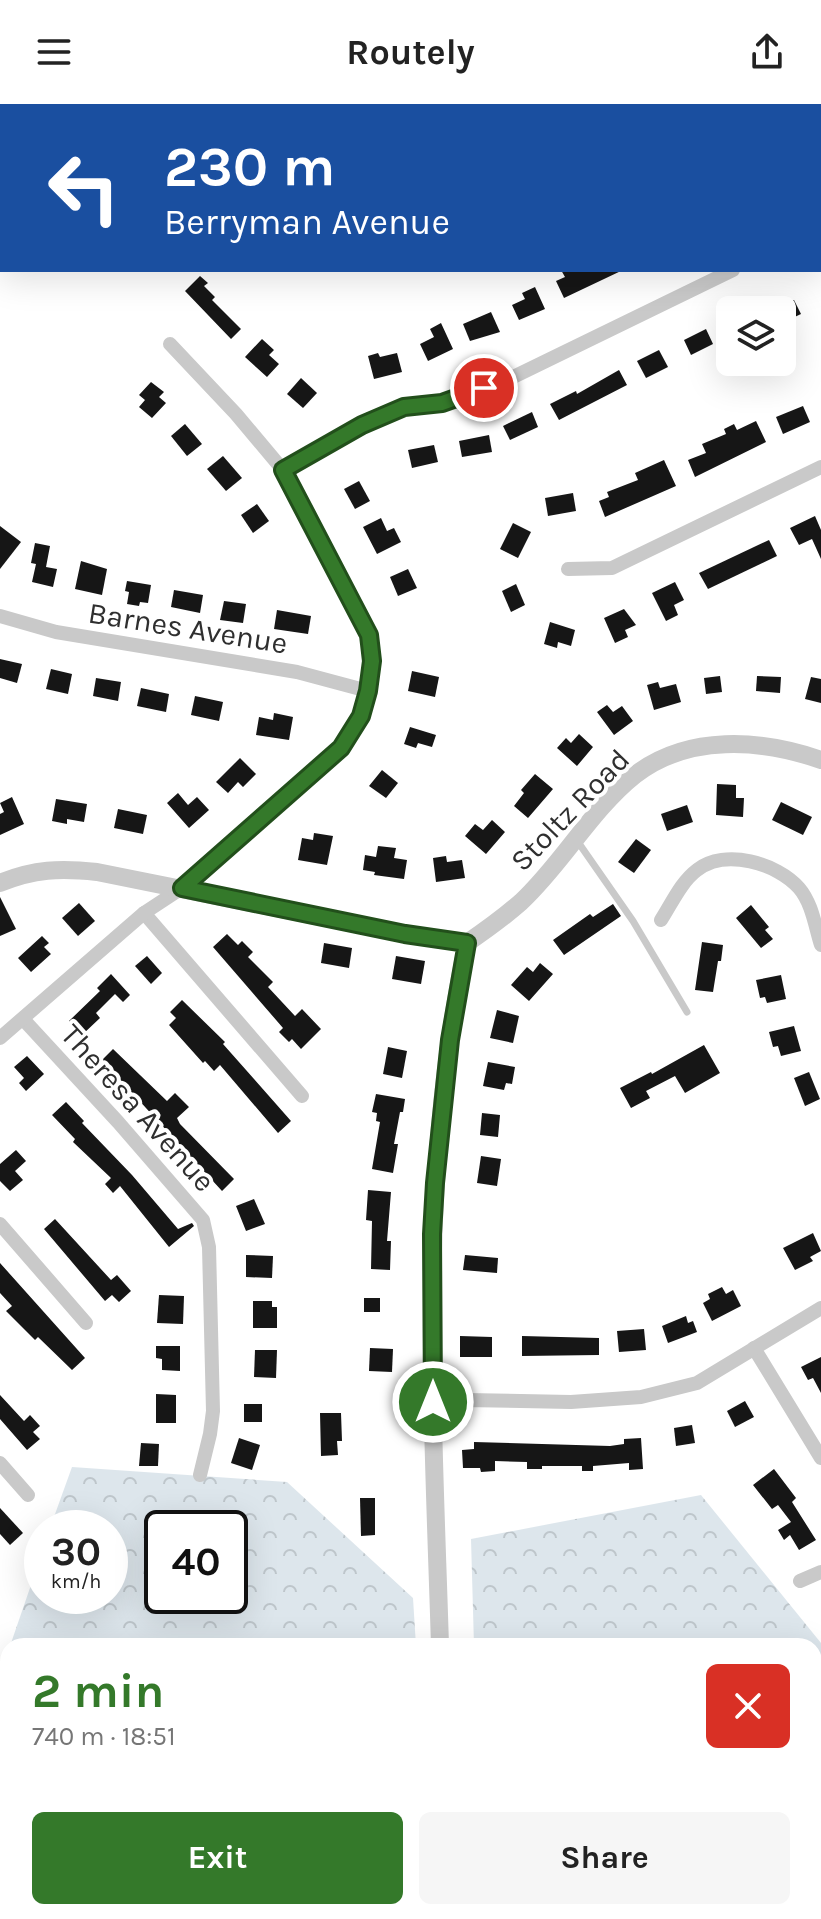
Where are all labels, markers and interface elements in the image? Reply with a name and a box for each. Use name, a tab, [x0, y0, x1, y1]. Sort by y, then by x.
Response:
icon: menu	[32, 30, 76, 74]
icon: share	[745, 30, 789, 74]
text: Routely	[346, 31, 475, 73]
text: 230 m	[164, 134, 335, 199]
icon: left	[32, 136, 136, 240]
text: Berryman Avenue	[164, 201, 450, 243]
map controls	[716, 296, 796, 376]
button: layers	[716, 296, 796, 376]
pin	[450, 354, 518, 422]
icon: arrive	[462, 366, 506, 410]
street label: Barnes Avenue	[86, 594, 290, 662]
street label: Stoltz Road	[503, 741, 637, 879]
street label: Theresa Avenue	[53, 1017, 223, 1199]
position arrow	[391, 1360, 475, 1444]
speed limit sign: 40	[144, 1510, 248, 1614]
text: 30	[51, 1528, 101, 1575]
text: km/h	[51, 1570, 101, 1593]
text: 2 min	[32, 1663, 164, 1719]
button: close	[706, 1664, 790, 1748]
text: 740 m · 18:51	[32, 1721, 175, 1752]
button: Exit	[32, 1812, 403, 1904]
button: Share	[419, 1812, 790, 1904]

